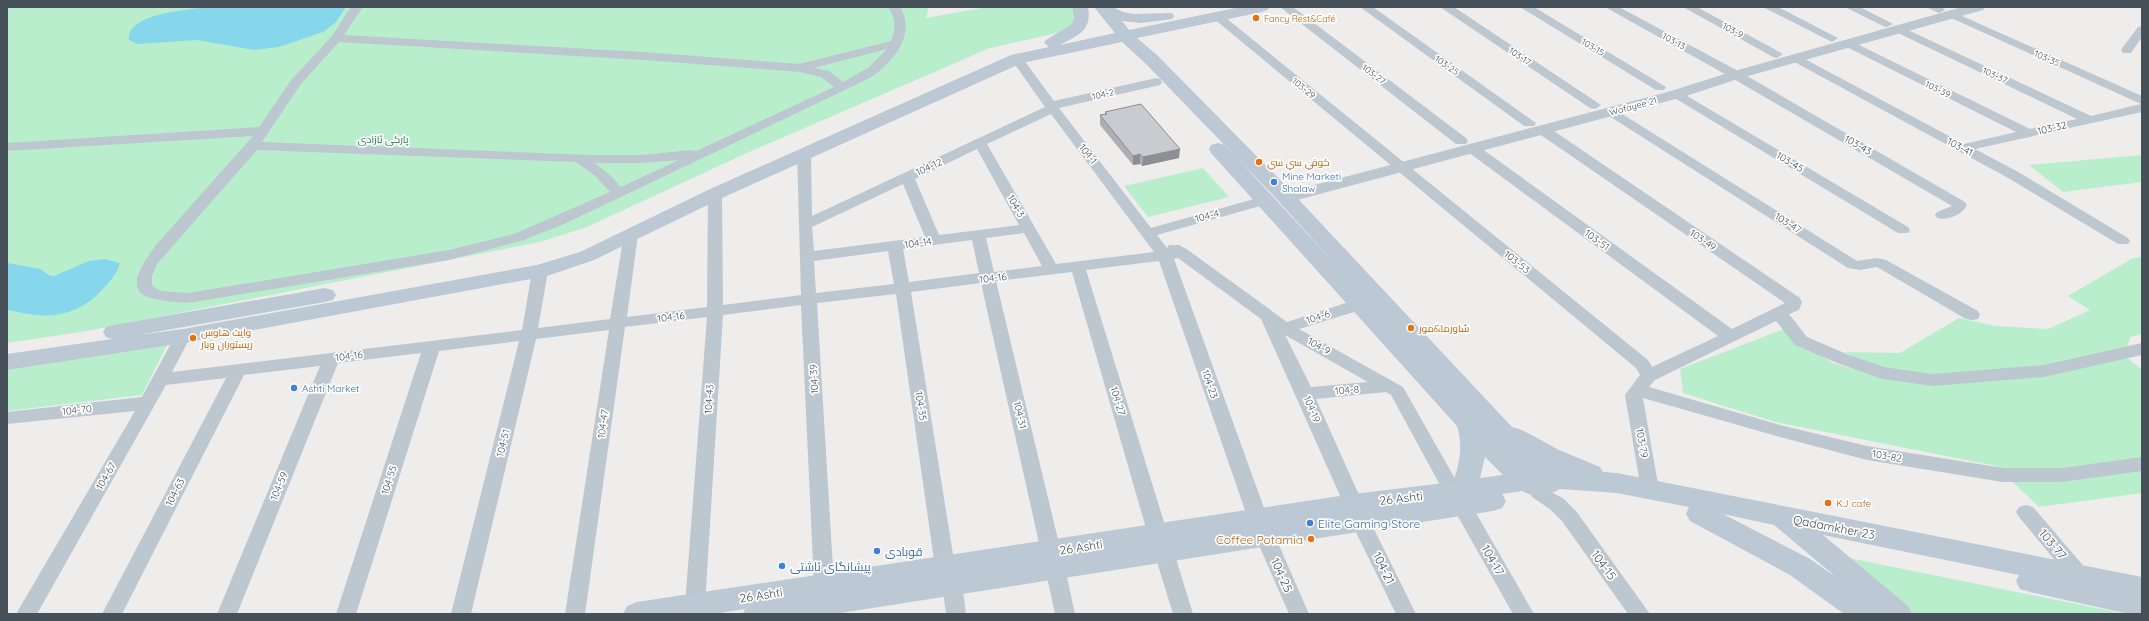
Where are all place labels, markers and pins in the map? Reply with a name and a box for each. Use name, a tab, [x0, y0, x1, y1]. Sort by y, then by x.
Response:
marker: Fancy Rest&Café	[1251, 13, 1261, 23]
place label: Fancy Rest&Café	[1264, 13, 1336, 24]
place label: كوفي سي سي	[1267, 156, 1330, 170]
marker: كوفي سي سي	[1254, 157, 1264, 167]
place label: Mine Marketi Shalaw	[1282, 170, 1341, 195]
marker: Mine Marketi Shalaw	[1269, 177, 1279, 187]
place label: شاورما&مور	[1418, 322, 1469, 335]
marker: شاورما&مور	[1406, 323, 1416, 333]
place label: وايت هاوس ريستوران وبار	[200, 326, 253, 351]
marker: وايت هاوس ريستوران وبار	[188, 333, 198, 343]
place label: Ashti Market	[302, 382, 360, 395]
marker: Ashti Market	[289, 383, 299, 393]
place label: KJ cafe	[1836, 497, 1872, 510]
marker: KJ cafe	[1823, 498, 1833, 508]
place label: Elite Gaming Store	[1318, 516, 1421, 531]
marker: Elite Gaming Store	[1305, 518, 1315, 528]
place label: Coffee Potamia	[1216, 532, 1303, 547]
marker: Coffee Potamia	[1306, 534, 1316, 544]
place label: قوبادی	[885, 544, 923, 559]
marker: قوبادی	[872, 546, 882, 556]
place label: پیشانگای ئاشتی	[790, 559, 871, 576]
marker: پیشانگای ئاشتی	[777, 561, 787, 571]

